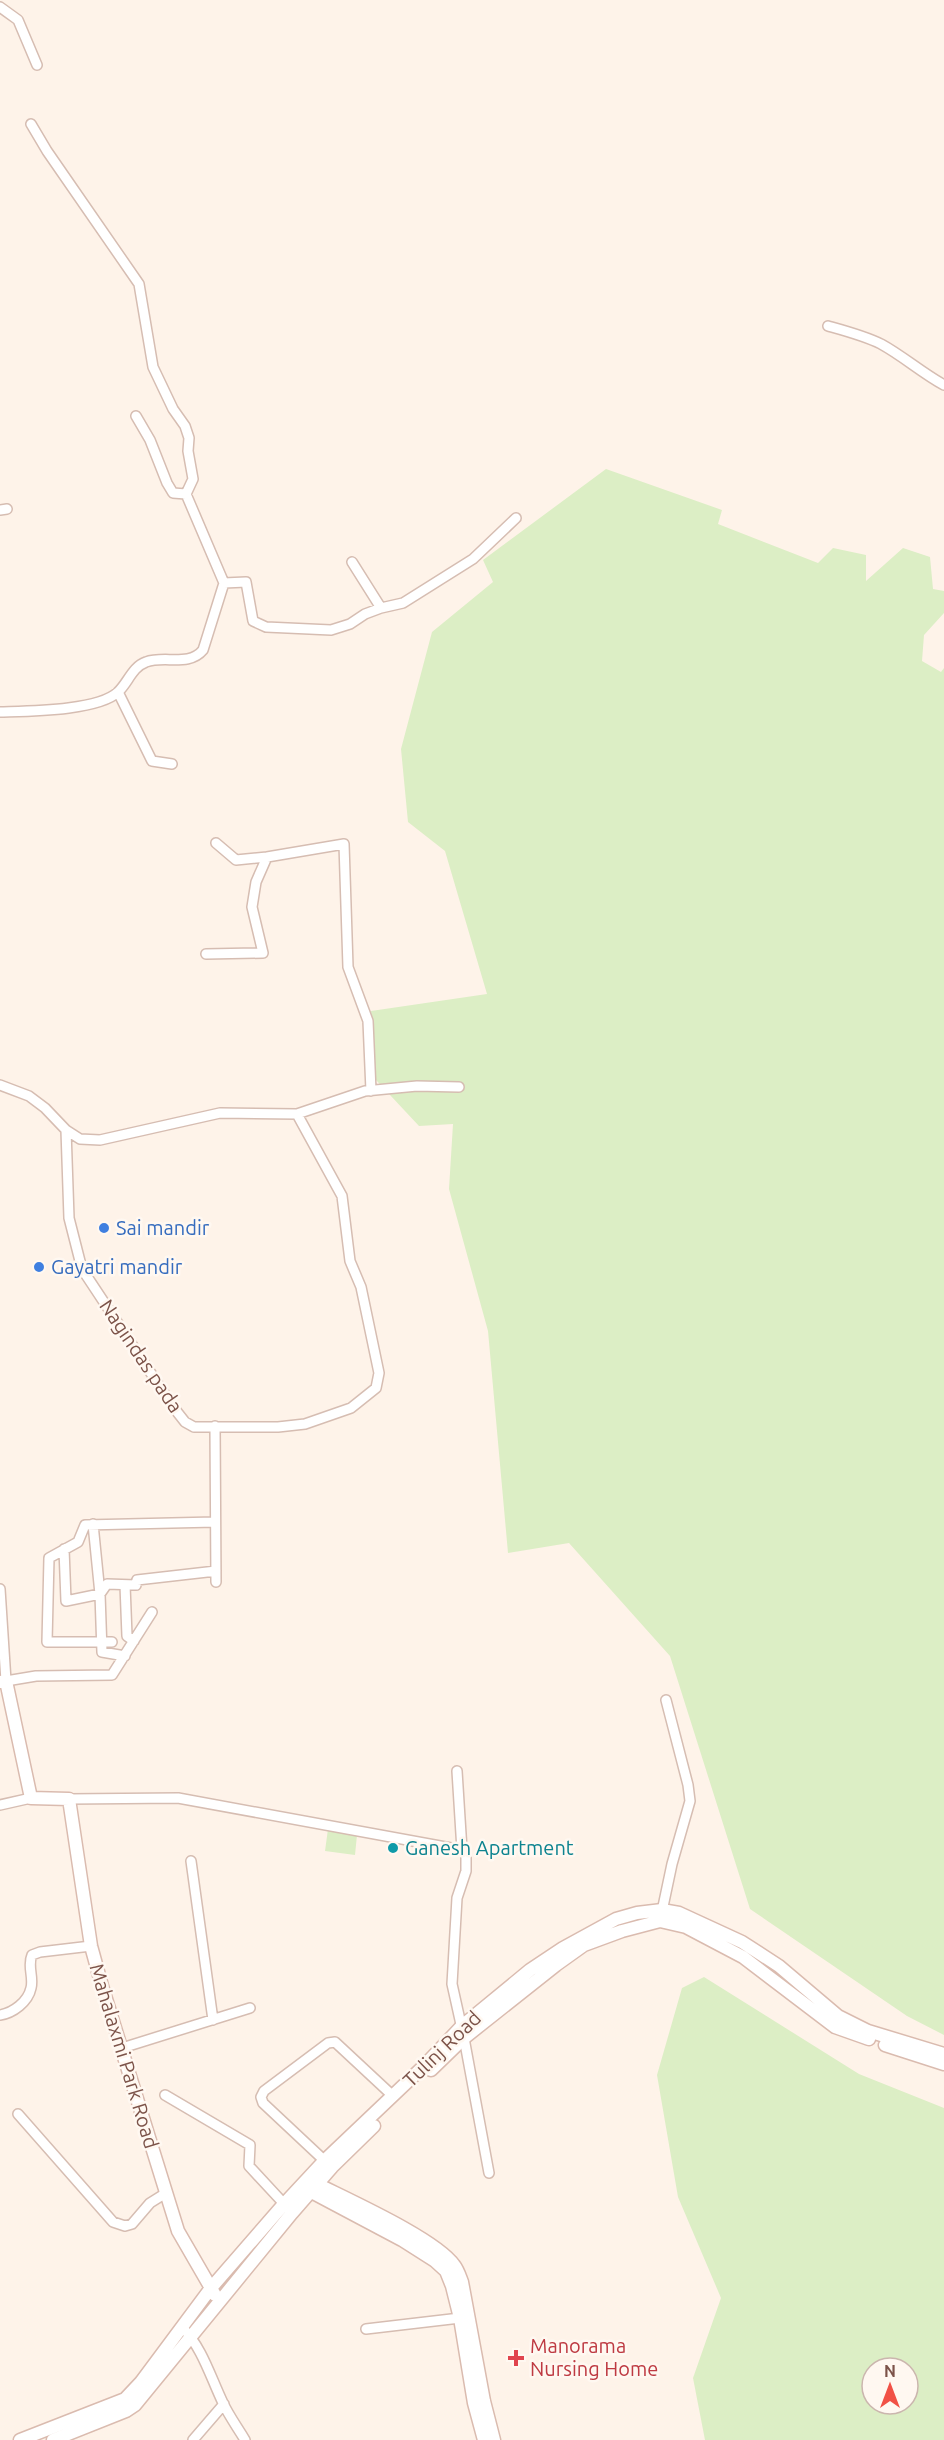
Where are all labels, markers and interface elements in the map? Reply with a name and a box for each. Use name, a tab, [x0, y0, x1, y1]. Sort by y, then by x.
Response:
place label: Sai mandir	[116, 1216, 210, 1239]
marker: Sai mandir	[97, 1221, 111, 1235]
place label: Gayatri mandir	[51, 1255, 183, 1278]
marker: Gayatri mandir	[32, 1260, 46, 1274]
street label: Nagindas pada	[95, 1295, 188, 1417]
place label: Ganesh Apartment	[405, 1836, 574, 1859]
marker: Ganesh Apartment	[386, 1841, 400, 1855]
street label: Mahalaxmi Park Road	[85, 1961, 164, 2151]
street label: Tulinj Road	[398, 2006, 485, 2091]
place label: Manorama Nursing Home	[530, 2334, 658, 2380]
marker: Manorama Nursing Home	[507, 2349, 525, 2367]
north arrow	[860, 2356, 920, 2416]
text: N	[884, 2362, 896, 2380]

